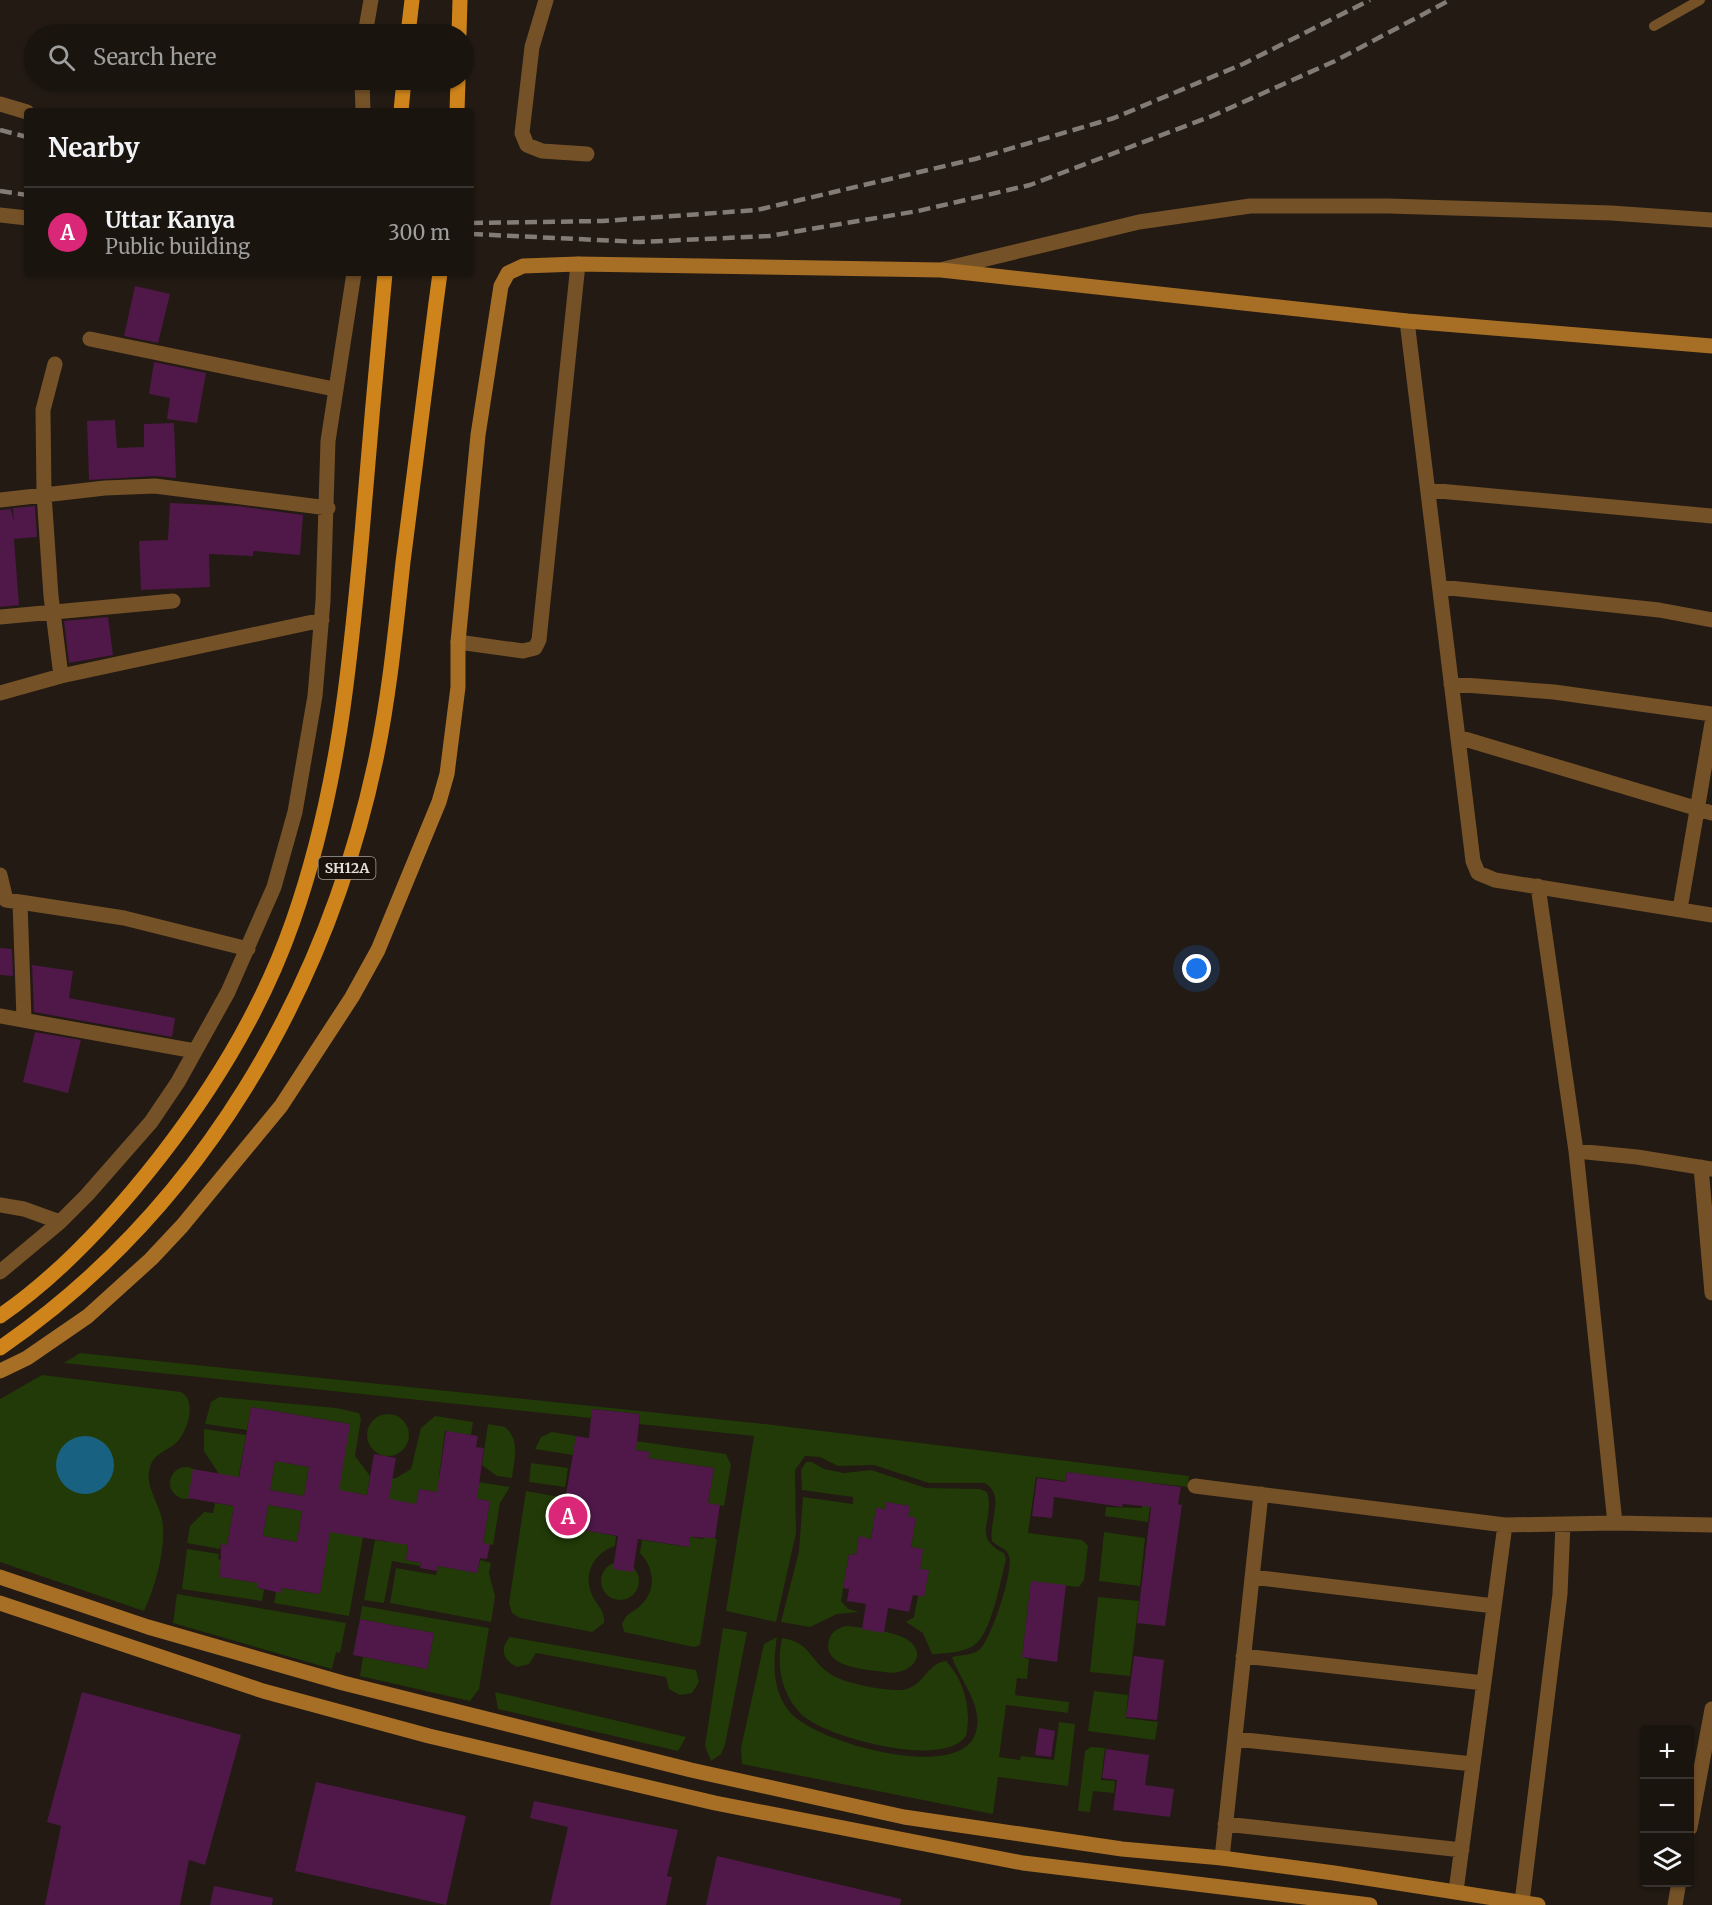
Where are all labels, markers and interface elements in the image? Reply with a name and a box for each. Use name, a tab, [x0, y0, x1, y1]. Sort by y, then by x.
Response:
search box	[24, 24, 474, 90]
icon: search	[45, 41, 78, 74]
text: Search here	[93, 43, 216, 71]
text: Nearby	[48, 131, 140, 164]
text: Uttar Kanya	[105, 206, 235, 234]
text: A	[60, 220, 75, 245]
text: 300 m	[388, 220, 450, 245]
text: Public building	[105, 234, 250, 259]
road number: SH12A	[318, 857, 376, 879]
your location	[1182, 954, 1211, 983]
pin: A	[548, 1494, 588, 1538]
map controls	[1640, 1725, 1694, 1887]
button: +	[1640, 1725, 1694, 1779]
button: −	[1640, 1779, 1694, 1833]
button: layers	[1640, 1833, 1694, 1887]

